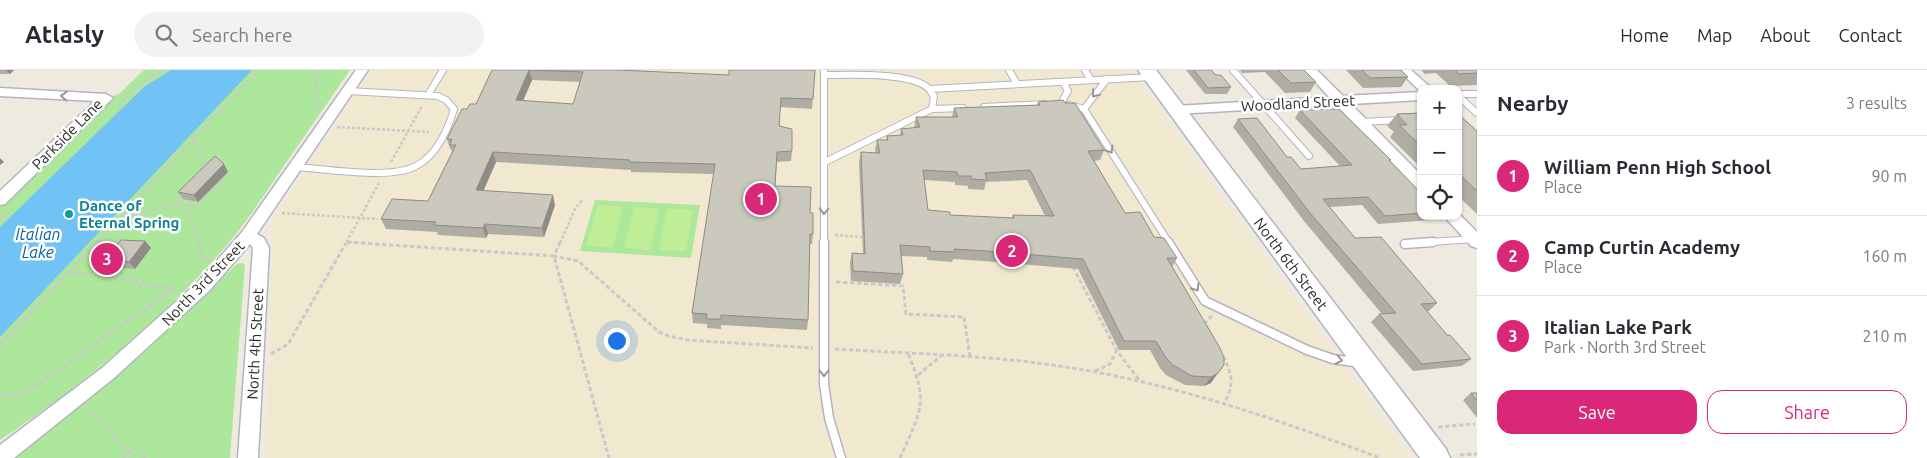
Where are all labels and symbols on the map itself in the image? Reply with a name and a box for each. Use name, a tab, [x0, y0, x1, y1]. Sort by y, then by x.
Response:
one-way arrow	[1092, 88, 1101, 98]
one-way arrow	[60, 90, 68, 101]
street label: Woodland Street	[1240, 92, 1356, 114]
street label: Parkside Lane	[28, 95, 106, 173]
one-way arrow	[1103, 145, 1113, 154]
pin: 1	[745, 180, 777, 218]
place label: Dance of Eternal Spring	[79, 197, 179, 231]
one-way arrow	[819, 207, 829, 215]
marker: Dance of Eternal Spring	[63, 208, 75, 220]
street label: North 6th Street	[1251, 214, 1331, 314]
water label: Italian Lake	[16, 225, 60, 261]
pin: 2	[996, 232, 1028, 270]
street label: North 3rd Street	[158, 237, 248, 329]
pin: 3	[91, 240, 123, 278]
one-way arrow	[1190, 283, 1200, 292]
street label: North 4th Street	[244, 288, 266, 400]
your location	[604, 328, 630, 354]
one-way arrow	[1334, 354, 1343, 365]
one-way arrow	[819, 370, 829, 377]

